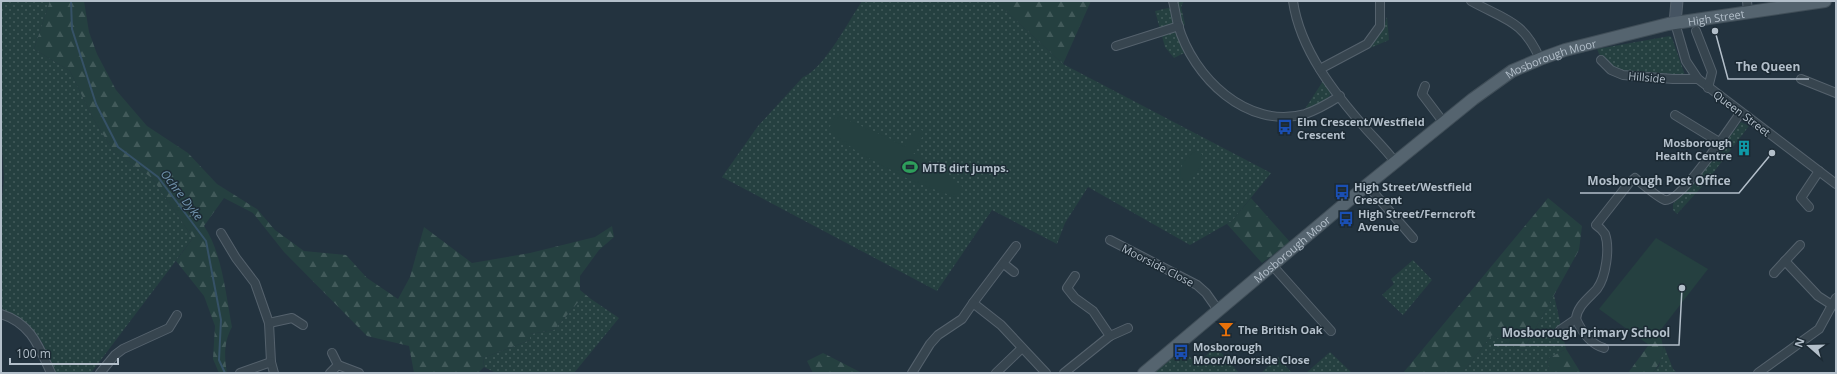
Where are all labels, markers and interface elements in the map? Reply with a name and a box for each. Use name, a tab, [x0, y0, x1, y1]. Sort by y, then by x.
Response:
street label: High Street	[1687, 5, 1746, 29]
street label: Mosborough Moor	[1502, 35, 1598, 81]
callout: The Queen	[1728, 55, 1809, 79]
text: The Queen	[1736, 58, 1800, 75]
street label: Hillside	[1628, 68, 1666, 86]
street label: Queen Street	[1710, 87, 1774, 139]
place label: Elm Crescent/Westfield Crescent	[1297, 114, 1425, 142]
bus stop icon: Elm Crescent/Westfield Crescent	[1276, 118, 1294, 136]
place label: Mosborough Health Centre	[1655, 135, 1732, 163]
building icon: Mosborough Health Centre	[1735, 139, 1753, 157]
sports icon: MTB dirt jumps.	[901, 158, 919, 176]
place label: MTB dirt jumps.	[922, 160, 1009, 175]
water label: Ochre Dyke	[157, 166, 207, 224]
callout: Mosborough Post Office	[1580, 169, 1739, 193]
text: Mosborough Post Office	[1587, 172, 1731, 189]
place label: High Street/Westfield Crescent	[1354, 179, 1472, 207]
bus stop icon: High Street/Westfield Crescent	[1333, 183, 1351, 201]
place label: High Street/Ferncroft Avenue	[1358, 206, 1476, 234]
bus stop icon: High Street/Ferncroft Avenue	[1337, 210, 1355, 228]
street label: Mosborough Moor	[1250, 212, 1334, 285]
street label: Moorside Close	[1119, 240, 1197, 290]
bar icon: The British Oak	[1217, 320, 1235, 338]
callout: Mosborough Primary School	[1494, 321, 1679, 345]
place label: The British Oak	[1238, 322, 1323, 337]
text: Mosborough Primary School	[1502, 324, 1670, 341]
north arrow	[1789, 326, 1829, 366]
text: N	[1791, 336, 1808, 349]
place label: Mosborough Moor/Moorside Close	[1193, 339, 1310, 367]
scale bar	[10, 340, 118, 366]
bus stop icon: Mosborough Moor/Moorside Close	[1172, 343, 1190, 361]
text: 100 m	[16, 345, 51, 362]

